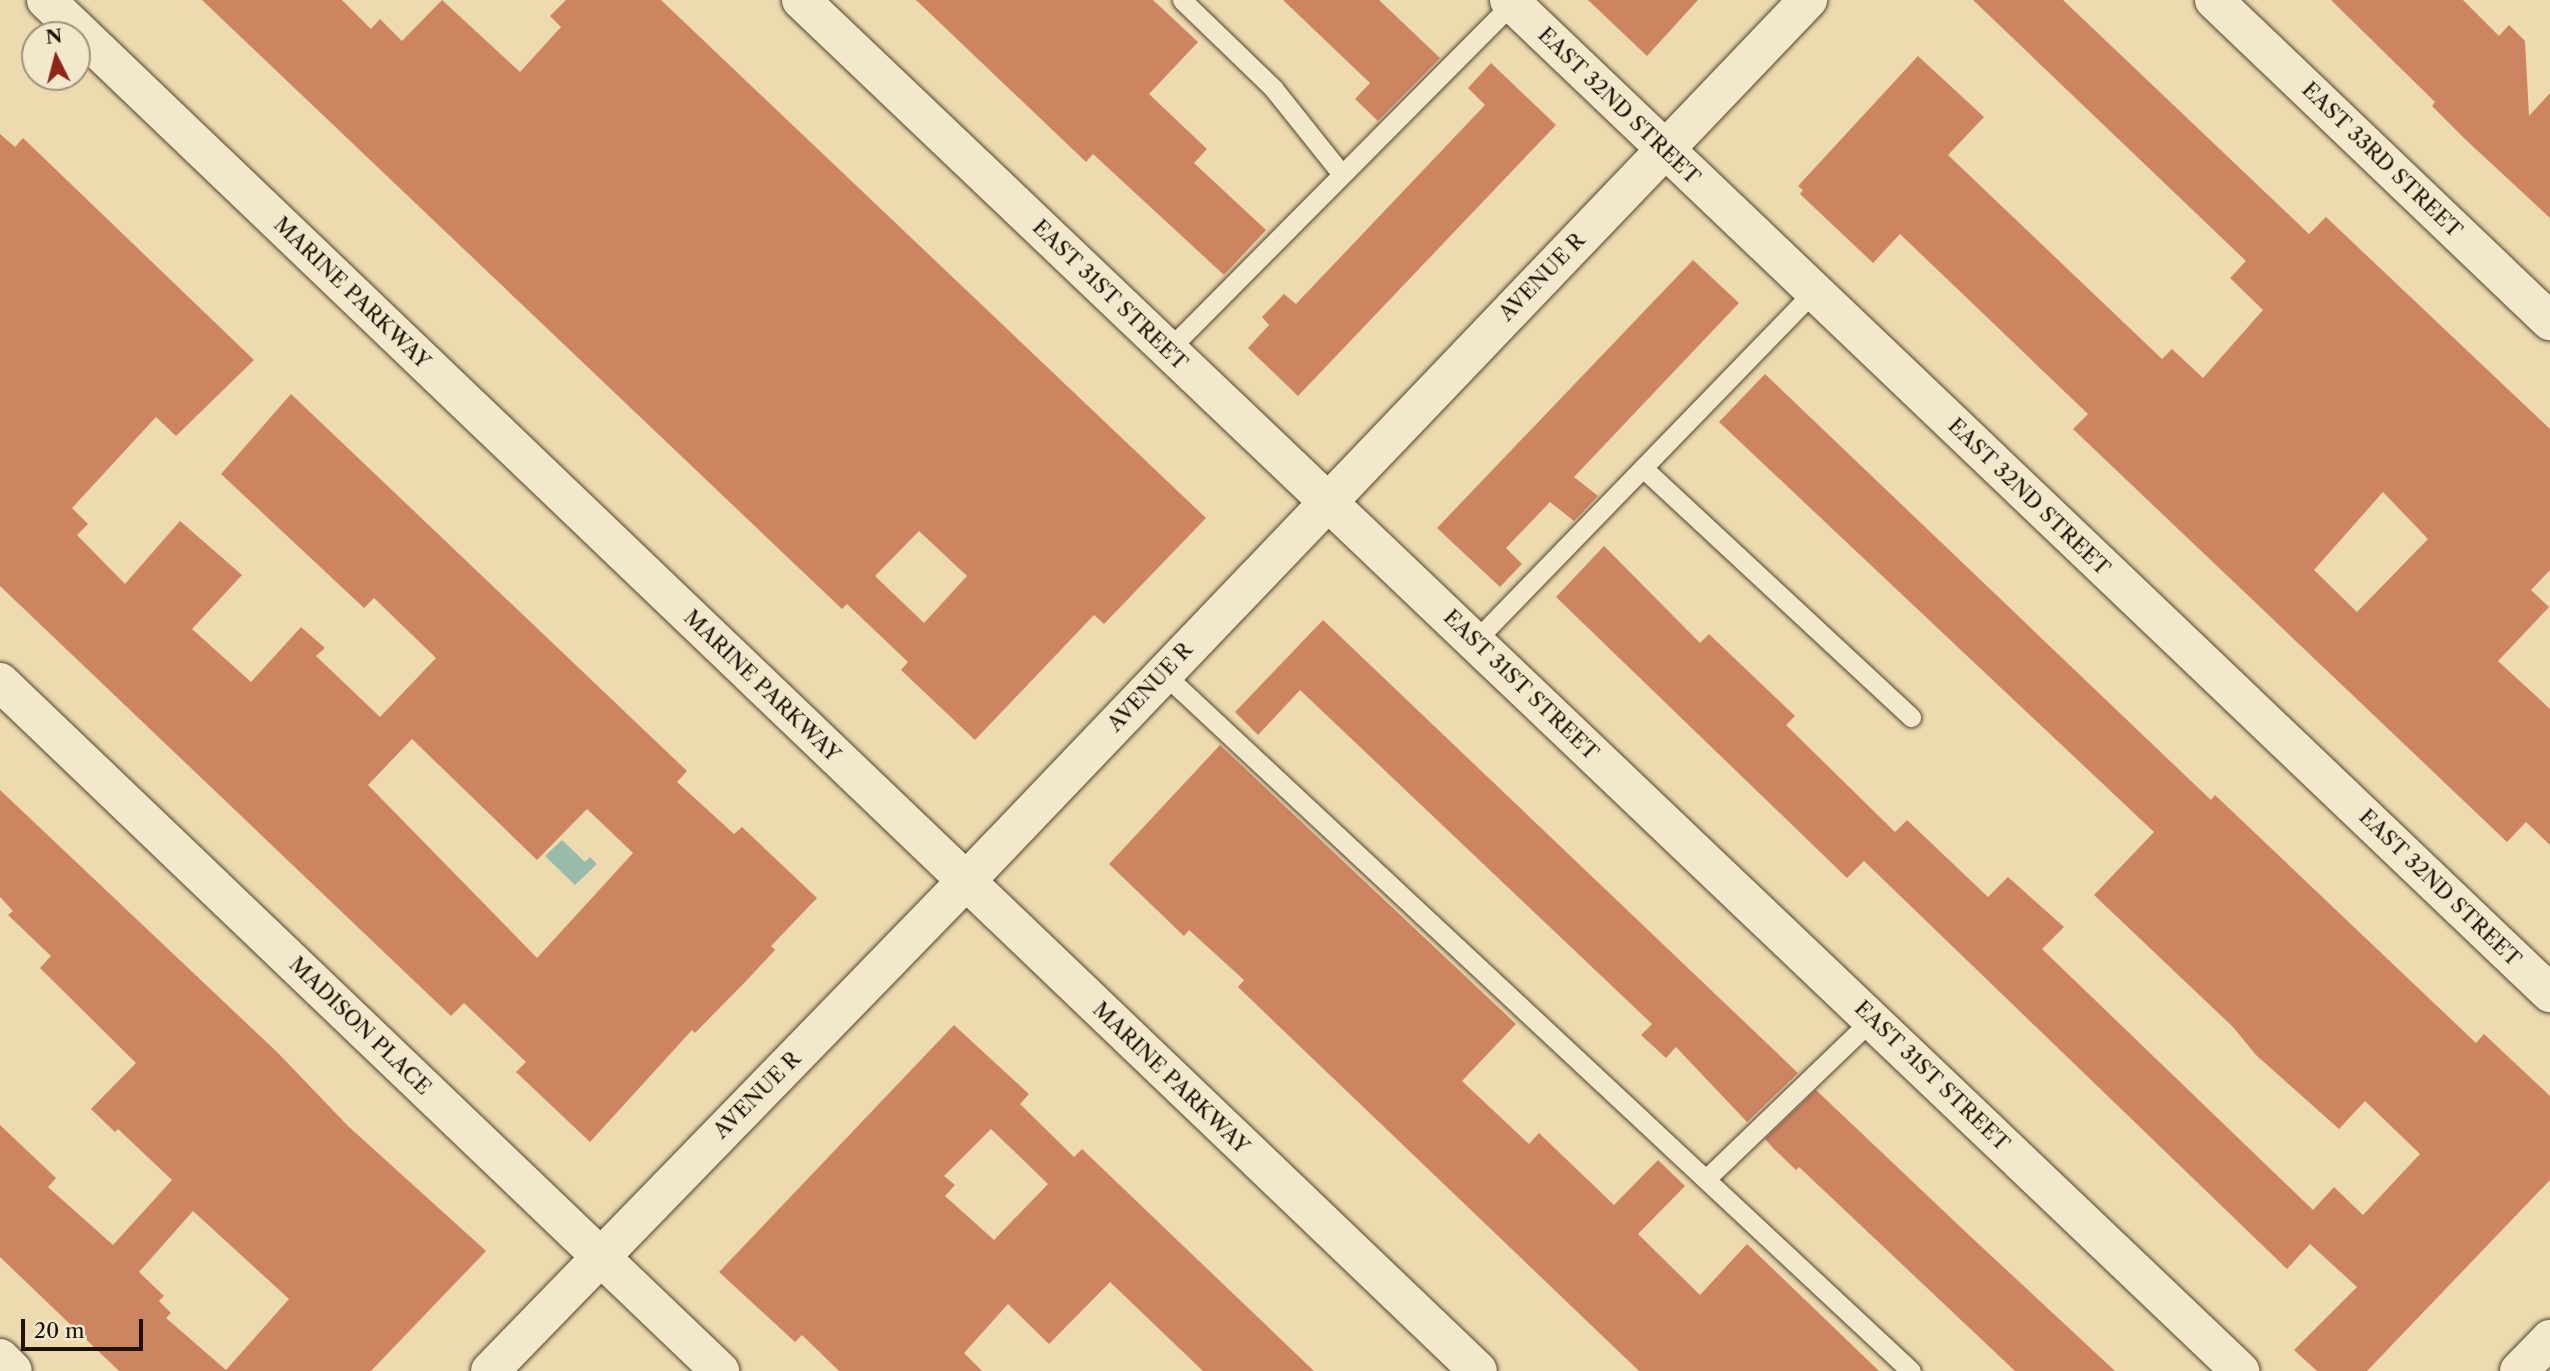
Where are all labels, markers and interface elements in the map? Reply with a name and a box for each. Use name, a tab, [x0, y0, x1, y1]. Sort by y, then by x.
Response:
north arrow	[21, 21, 91, 91]
street label: EAST 32ND STREET	[1533, 22, 1705, 190]
text: N	[45, 24, 63, 49]
street label: EAST 33RD STREET	[2297, 77, 2467, 243]
street label: MARINE PARKWAY	[269, 212, 435, 374]
street label: EAST 31ST STREET	[1027, 214, 1193, 376]
street label: AVENUE R	[1494, 228, 1590, 326]
street label: EAST 32ND STREET	[1943, 413, 2115, 581]
street label: EAST 31ST STREET	[1438, 604, 1604, 766]
street label: MARINE PARKWAY	[679, 605, 845, 767]
street label: AVENUE R	[1102, 637, 1198, 737]
street label: EAST 32ND STREET	[2354, 804, 2526, 972]
street label: MADISON PLACE	[284, 952, 436, 1100]
street label: EAST 31ST STREET	[1849, 995, 2015, 1157]
street label: MARINE PARKWAY	[1088, 997, 1254, 1159]
street label: AVENUE R	[708, 1046, 806, 1144]
scale bar	[24, 1304, 147, 1348]
text: 20 m	[34, 1318, 85, 1343]

